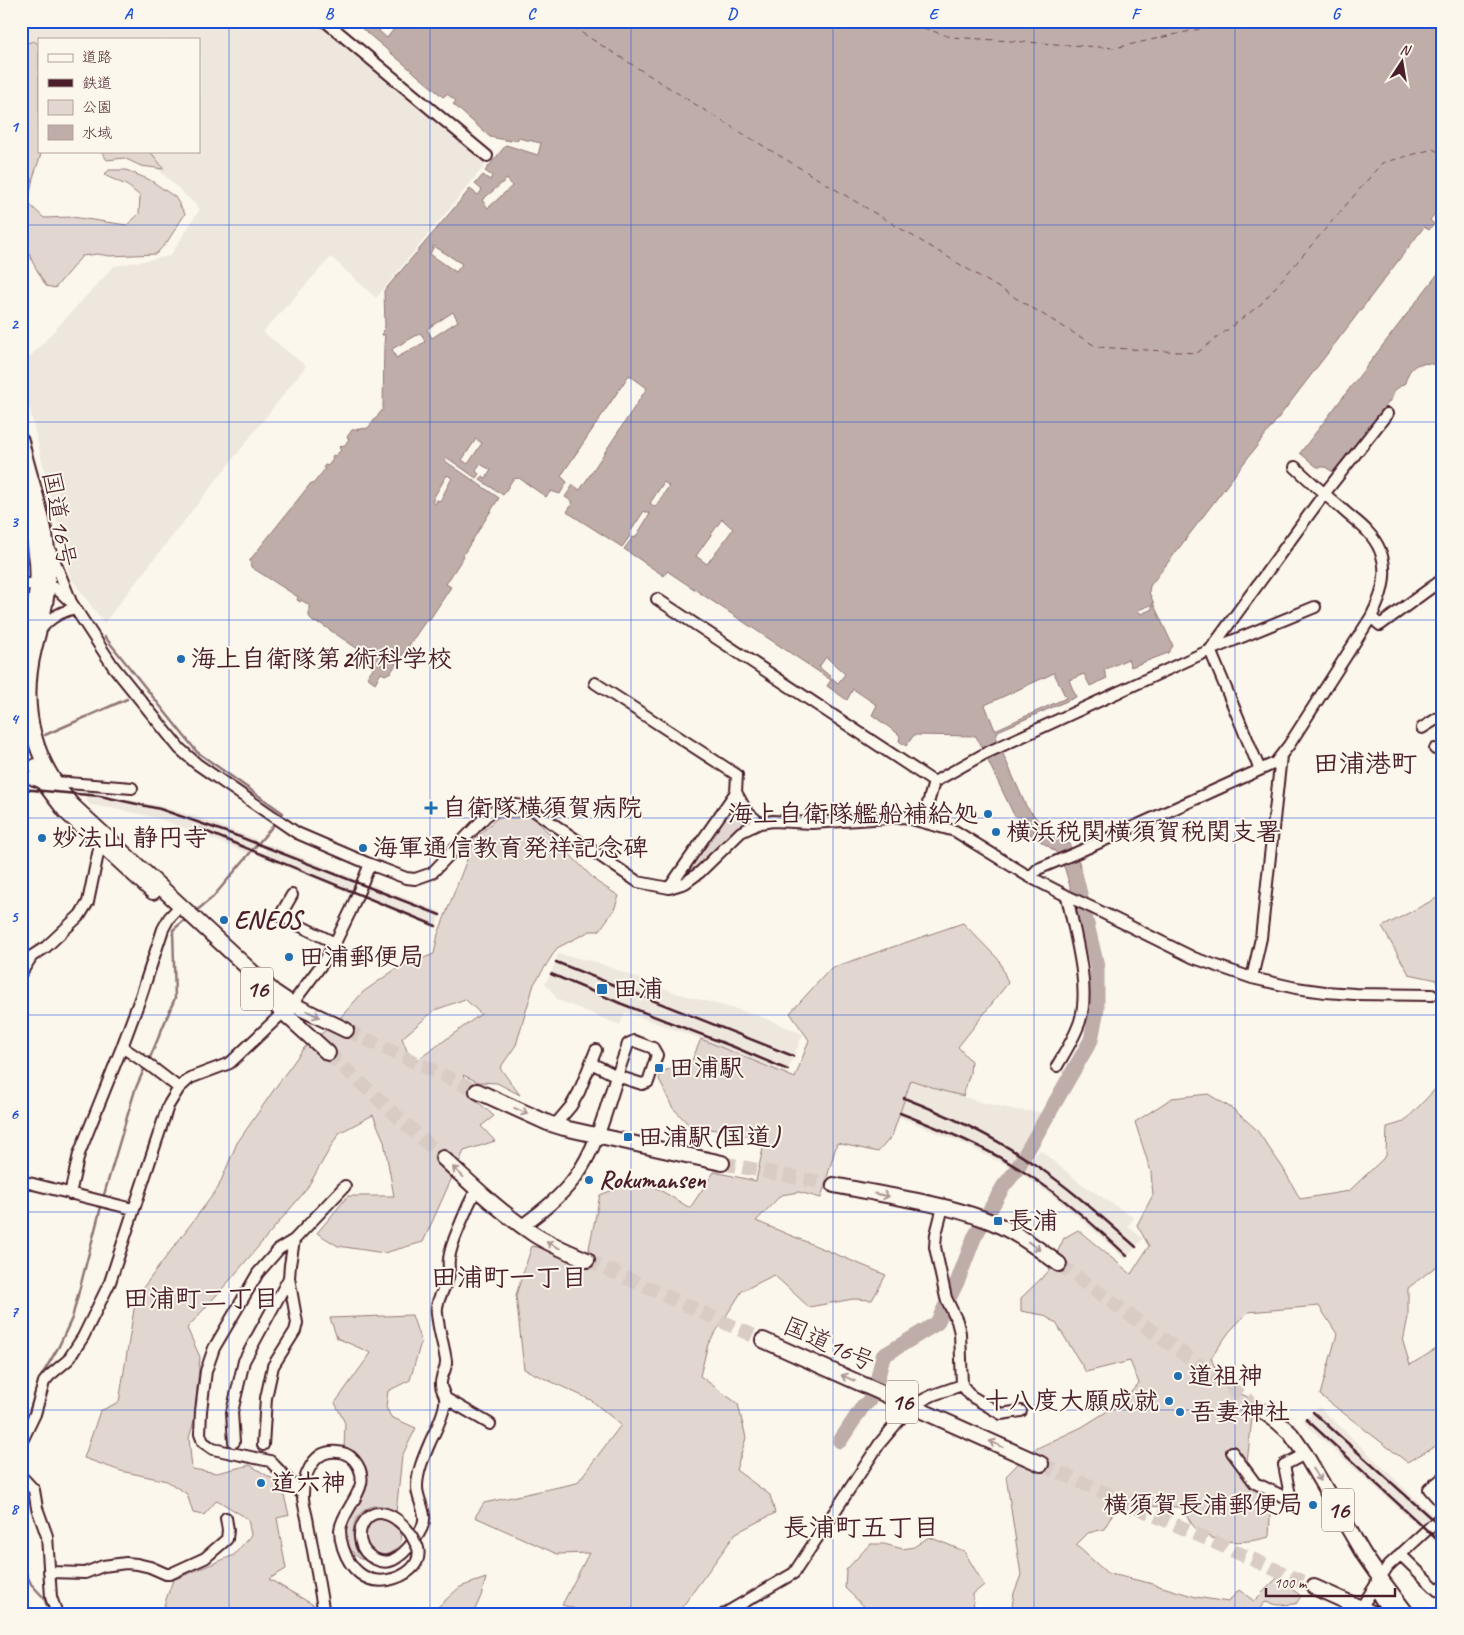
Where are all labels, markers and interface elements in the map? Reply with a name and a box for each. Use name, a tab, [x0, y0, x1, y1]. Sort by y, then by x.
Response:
text: A	[124, 4, 134, 24]
text: B	[325, 4, 335, 24]
text: C	[527, 4, 537, 24]
text: D	[727, 4, 738, 24]
text: E	[929, 4, 940, 24]
text: F	[1131, 4, 1142, 24]
text: G	[1332, 4, 1342, 24]
legend	[38, 38, 200, 152]
north arrow	[1376, 38, 1426, 88]
text: N	[1399, 41, 1413, 59]
text: 道路	[82, 48, 112, 67]
text: 鉄道	[82, 74, 112, 93]
text: 公園	[82, 98, 112, 117]
text: 1	[10, 117, 19, 137]
text: 水域	[82, 124, 112, 143]
text: 2	[10, 314, 19, 334]
street label: 国道16号	[35, 468, 83, 570]
text: 3	[10, 512, 19, 532]
place label: 海上自衛隊第2術科学校	[191, 643, 452, 675]
marker: 海上自衛隊第2術科学校	[175, 653, 187, 665]
text: 4	[10, 709, 19, 729]
district label: 田浦港町	[1313, 747, 1417, 780]
place label: 自衛隊横須賀病院	[442, 792, 642, 824]
place label: 海上自衛隊艦船補給処	[728, 798, 978, 830]
marker: 自衛隊横須賀病院	[424, 801, 438, 815]
marker: 海上自衛隊艦船補給処	[982, 808, 994, 820]
place label: 横浜税関横須賀税関支署	[1006, 816, 1281, 848]
place label: 妙法山 静円寺	[52, 822, 208, 854]
marker: 横浜税関横須賀税関支署	[990, 826, 1002, 838]
marker: 妙法山 静円寺	[36, 832, 48, 844]
place label: 海軍通信教育発祥記念碑	[373, 832, 648, 864]
marker: 海軍通信教育発祥記念碑	[357, 842, 369, 854]
place label: ENEOS	[234, 904, 305, 936]
text: 5	[11, 907, 20, 927]
marker: ENEOS	[218, 914, 230, 926]
place label: 田浦郵便局	[299, 941, 424, 973]
marker: 田浦郵便局	[283, 951, 295, 963]
road number: 16	[241, 968, 273, 1011]
place label: 田浦	[613, 973, 663, 1005]
marker: 田浦	[595, 982, 609, 996]
one-way arrow	[305, 1010, 320, 1019]
place label: 田浦駅	[669, 1052, 744, 1084]
marker: 田浦駅	[653, 1062, 665, 1074]
text: 6	[10, 1104, 19, 1124]
one-way arrow	[513, 1106, 528, 1116]
place label: 田浦駅(国道)	[638, 1121, 781, 1153]
marker: 田浦駅(国道)	[622, 1131, 634, 1143]
place label: Rokumansen	[599, 1164, 706, 1196]
one-way arrow	[452, 1166, 464, 1178]
marker: Rokumansen	[583, 1174, 595, 1186]
one-way arrow	[873, 1191, 889, 1200]
place label: 長浦	[1008, 1205, 1058, 1237]
marker: 長浦	[992, 1215, 1004, 1227]
one-way arrow	[546, 1240, 561, 1249]
one-way arrow	[1027, 1241, 1041, 1251]
district label: 田浦町一丁目	[431, 1261, 587, 1294]
district label: 田浦町二丁目	[123, 1282, 279, 1315]
text: 7	[10, 1302, 19, 1322]
street label: 国道16号	[778, 1310, 880, 1378]
place label: 道祖神	[1188, 1360, 1263, 1392]
marker: 道祖神	[1172, 1370, 1184, 1382]
one-way arrow	[841, 1372, 856, 1382]
road number: 16	[886, 1380, 918, 1424]
place label: 十八度大願成就	[984, 1385, 1159, 1417]
marker: 十八度大願成就	[1163, 1395, 1175, 1407]
place label: 吾妻神社	[1190, 1396, 1290, 1428]
marker: 吾妻神社	[1174, 1406, 1186, 1418]
one-way arrow	[989, 1439, 1004, 1448]
place label: 道六神	[271, 1467, 346, 1499]
one-way arrow	[1313, 1467, 1323, 1481]
marker: 道六神	[255, 1477, 267, 1489]
road number: 16	[1322, 1488, 1354, 1532]
place label: 横須賀長浦郵便局	[1103, 1489, 1303, 1521]
text: 8	[10, 1499, 19, 1519]
marker: 横須賀長浦郵便局	[1307, 1499, 1319, 1511]
district label: 長浦町五丁目	[783, 1511, 939, 1544]
scale bar	[1266, 1565, 1395, 1597]
text: 100 m	[1274, 1574, 1308, 1593]

